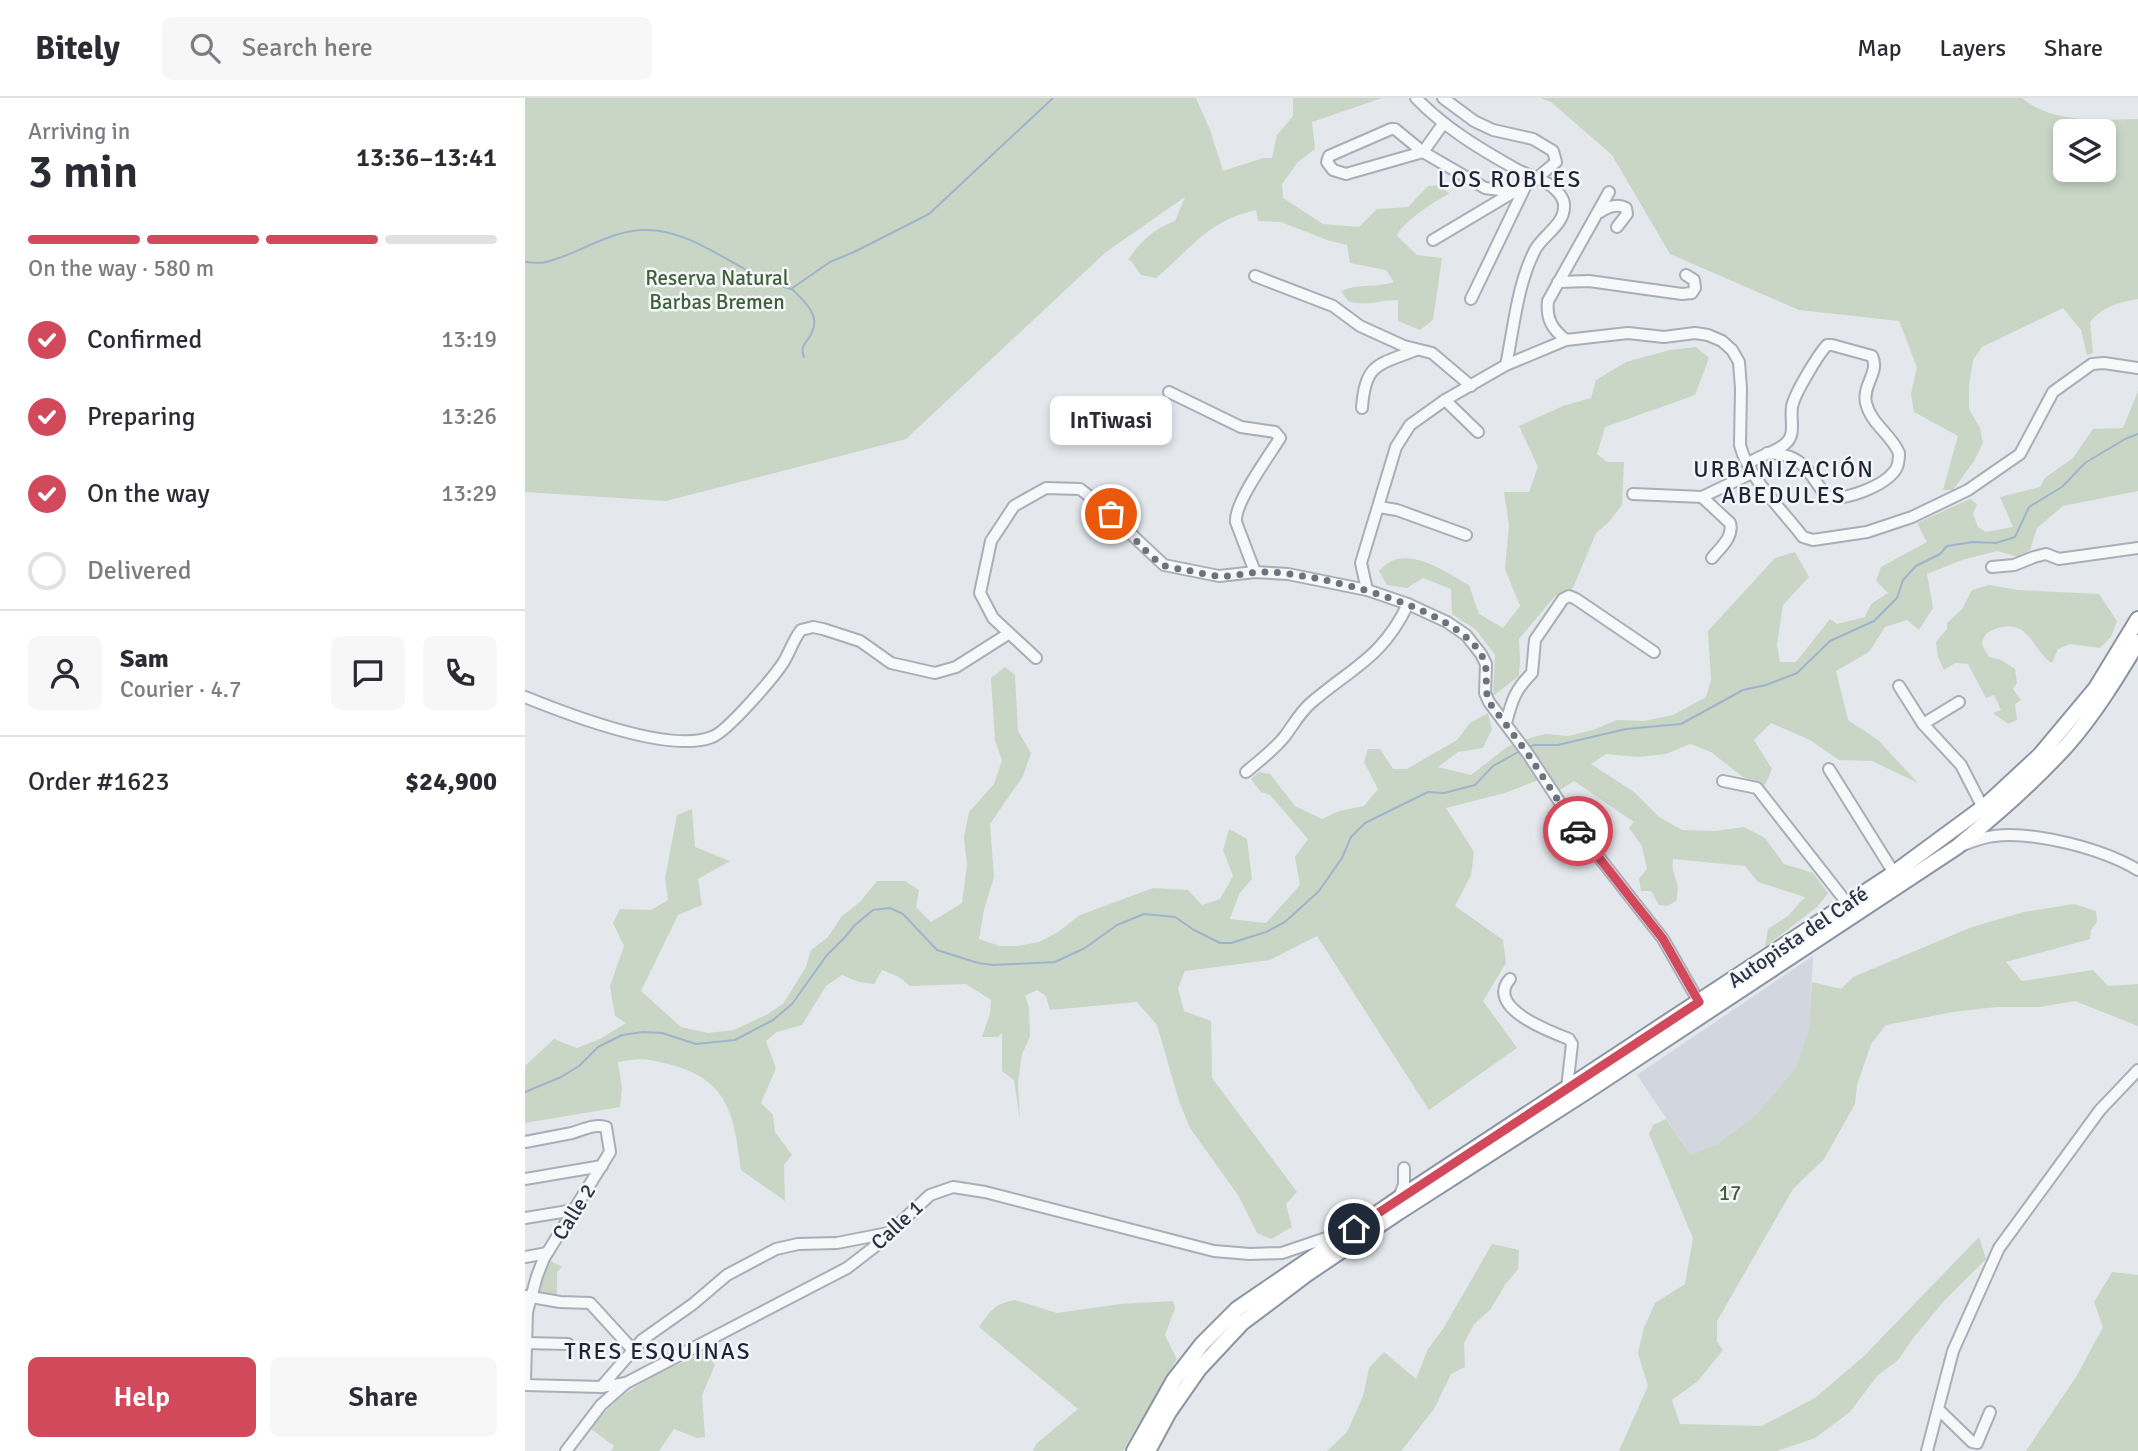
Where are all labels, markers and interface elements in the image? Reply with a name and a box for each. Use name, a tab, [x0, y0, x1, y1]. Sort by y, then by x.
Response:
search box	[162, 17, 652, 80]
text: Bitely	[35, 28, 120, 69]
icon: search	[186, 29, 224, 67]
text: Search here	[242, 32, 373, 64]
text: Map	[1857, 33, 1902, 63]
text: Layers	[1940, 33, 2006, 63]
text: Share	[2044, 33, 2103, 63]
text: Arriving in	[28, 117, 130, 146]
map controls	[2053, 119, 2116, 182]
button: layers	[2053, 119, 2116, 182]
text: 13:36–13:41	[356, 142, 497, 174]
text: 3 min	[28, 144, 138, 200]
district label: LOS ROBLES	[1438, 165, 1582, 194]
text: On the way · 580 m	[28, 254, 214, 283]
park label: Reserva Natural Barbas Bremen	[645, 265, 789, 315]
icon: check	[28, 321, 66, 359]
text: Confirmed	[87, 324, 202, 356]
text: 13:19	[441, 325, 497, 354]
callout: InTiwasi	[1050, 395, 1172, 444]
icon: check	[28, 398, 66, 436]
text: Preparing	[87, 401, 195, 433]
text: 13:26	[441, 402, 497, 431]
text: InTiwasi	[1070, 406, 1152, 435]
district label: URBANIZACIÓN ABEDULES	[1693, 455, 1875, 510]
icon: check	[28, 475, 66, 513]
text: On the way	[87, 478, 210, 510]
text: 13:29	[441, 479, 497, 508]
pin	[1081, 484, 1141, 544]
icon: bag	[1092, 495, 1130, 533]
text: Delivered	[87, 555, 192, 587]
button: person	[28, 636, 102, 710]
button: chat	[331, 636, 405, 710]
button: phone	[423, 636, 497, 710]
text: Sam	[120, 643, 169, 675]
text: Courier · 4.7	[120, 675, 241, 704]
text: Order #1623	[28, 766, 169, 798]
text: $24,900	[405, 766, 497, 798]
courier	[1543, 796, 1613, 866]
icon: car	[1559, 812, 1597, 850]
street label: Autopista del Café	[1723, 880, 1873, 994]
street label: Calle 2	[547, 1179, 601, 1245]
park label: 17	[1719, 1180, 1741, 1206]
street label: Calle 1	[866, 1194, 928, 1256]
pin	[1324, 1199, 1384, 1259]
icon: home	[1335, 1210, 1373, 1248]
district label: TRES ESQUINAS	[564, 1337, 752, 1366]
button: Help	[28, 1357, 256, 1437]
button: Share	[270, 1357, 497, 1437]

